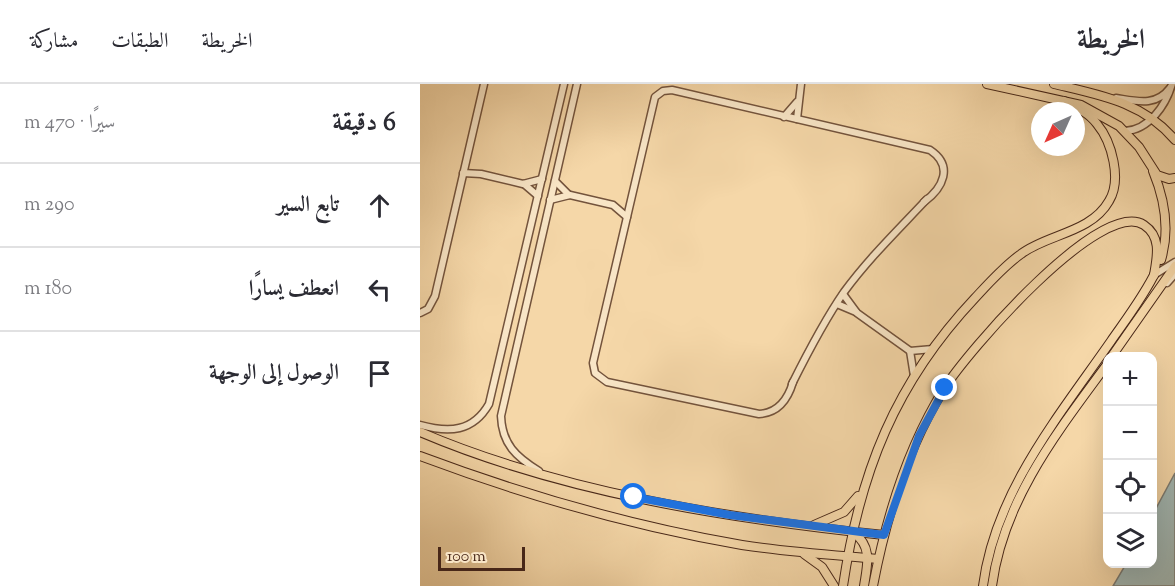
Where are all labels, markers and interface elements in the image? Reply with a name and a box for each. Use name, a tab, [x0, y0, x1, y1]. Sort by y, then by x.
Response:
text: الخريطة	[1077, 21, 1145, 61]
text: مشاركة	[30, 27, 78, 57]
text: الطبقات	[111, 27, 168, 57]
text: الخريطة	[201, 27, 253, 57]
north arrow	[1031, 102, 1085, 156]
text: 6 دقيقة	[332, 105, 396, 142]
text: سيرًا · 470 m	[24, 109, 115, 138]
icon: ahead	[363, 189, 396, 222]
text: تابع السير	[277, 190, 339, 222]
text: 290 m	[24, 191, 74, 220]
icon: left	[363, 273, 396, 306]
text: انعطف يسارًا	[249, 274, 339, 306]
text: 180 m	[24, 275, 72, 304]
map controls	[1103, 352, 1157, 568]
button: +	[1103, 352, 1157, 406]
icon: arrive	[363, 357, 396, 390]
text: الوصول إلى الوجهة	[209, 358, 339, 390]
route end	[931, 374, 957, 400]
button: −	[1103, 406, 1157, 460]
button: locate	[1103, 460, 1157, 514]
route start	[620, 483, 646, 509]
button: layers	[1103, 514, 1157, 568]
scale bar	[438, 544, 525, 572]
text: 100 m	[447, 546, 486, 569]

